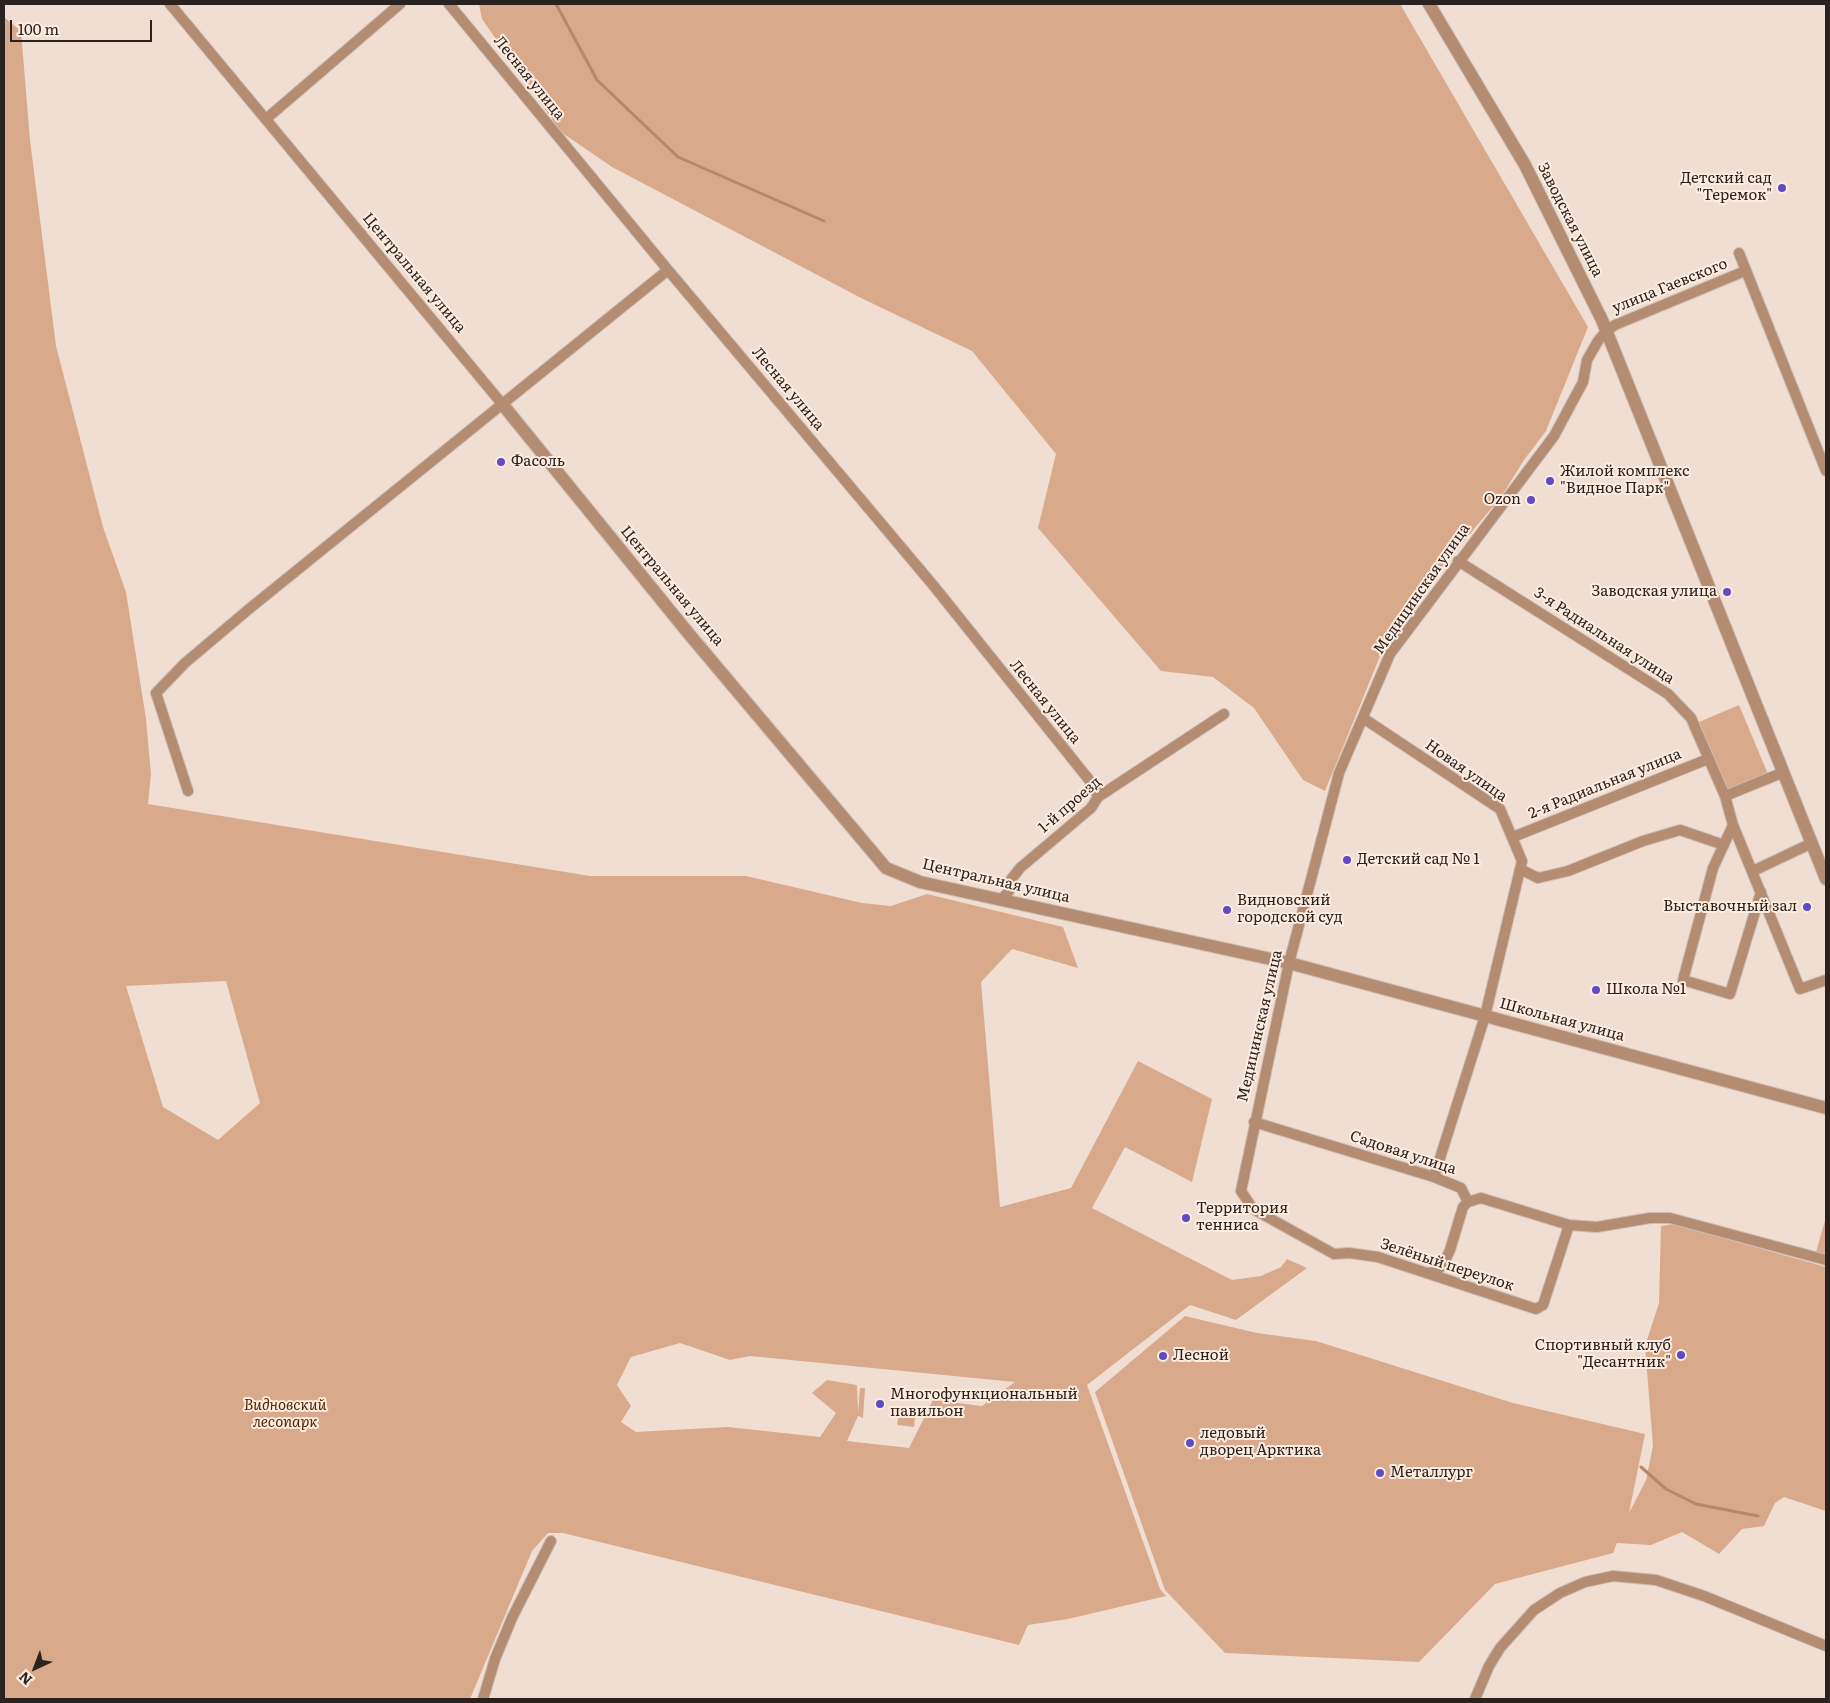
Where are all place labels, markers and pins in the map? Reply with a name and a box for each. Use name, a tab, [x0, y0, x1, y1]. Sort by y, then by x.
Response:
place label: Детский сад "Теремок"	[1680, 170, 1772, 205]
marker: Детский сад "Теремок"	[1776, 182, 1788, 194]
place label: Фасоль	[511, 453, 565, 471]
marker: Фасоль	[495, 456, 507, 468]
place label: Жилой комплекс "Видное Парк"	[1560, 463, 1689, 498]
marker: Жилой комплекс "Видное Парк"	[1544, 475, 1556, 487]
place label: Ozon	[1484, 491, 1521, 509]
marker: Ozon	[1525, 494, 1537, 506]
place label: Заводская улица	[1591, 583, 1717, 601]
marker: Заводская улица	[1721, 586, 1733, 598]
place label: Детский сад № 1	[1357, 851, 1480, 869]
marker: Детский сад № 1	[1341, 854, 1353, 866]
place label: Видновский городской суд	[1237, 892, 1343, 927]
place label: Выставочный зал	[1663, 898, 1797, 916]
marker: Выставочный зал	[1801, 901, 1813, 913]
marker: Видновский городской суд	[1221, 904, 1233, 916]
place label: Школа №1	[1606, 981, 1686, 999]
marker: Школа №1	[1590, 984, 1602, 996]
place label: Территория тенниса	[1196, 1200, 1288, 1235]
marker: Территория тенниса	[1180, 1212, 1192, 1224]
place label: Спортивный клуб "Десантник"	[1535, 1337, 1671, 1372]
place label: Лесной	[1173, 1347, 1229, 1365]
marker: Спортивный клуб "Десантник"	[1675, 1349, 1687, 1361]
marker: Лесной	[1157, 1350, 1169, 1362]
place label: Многофункциональный павильон	[890, 1386, 1078, 1421]
marker: Многофункциональный павильон	[874, 1398, 886, 1410]
place label: ледовый дворец Арктика	[1200, 1425, 1321, 1460]
marker: ледовый дворец Арктика	[1184, 1437, 1196, 1449]
place label: Металлург	[1390, 1464, 1473, 1482]
marker: Металлург	[1374, 1467, 1386, 1479]

